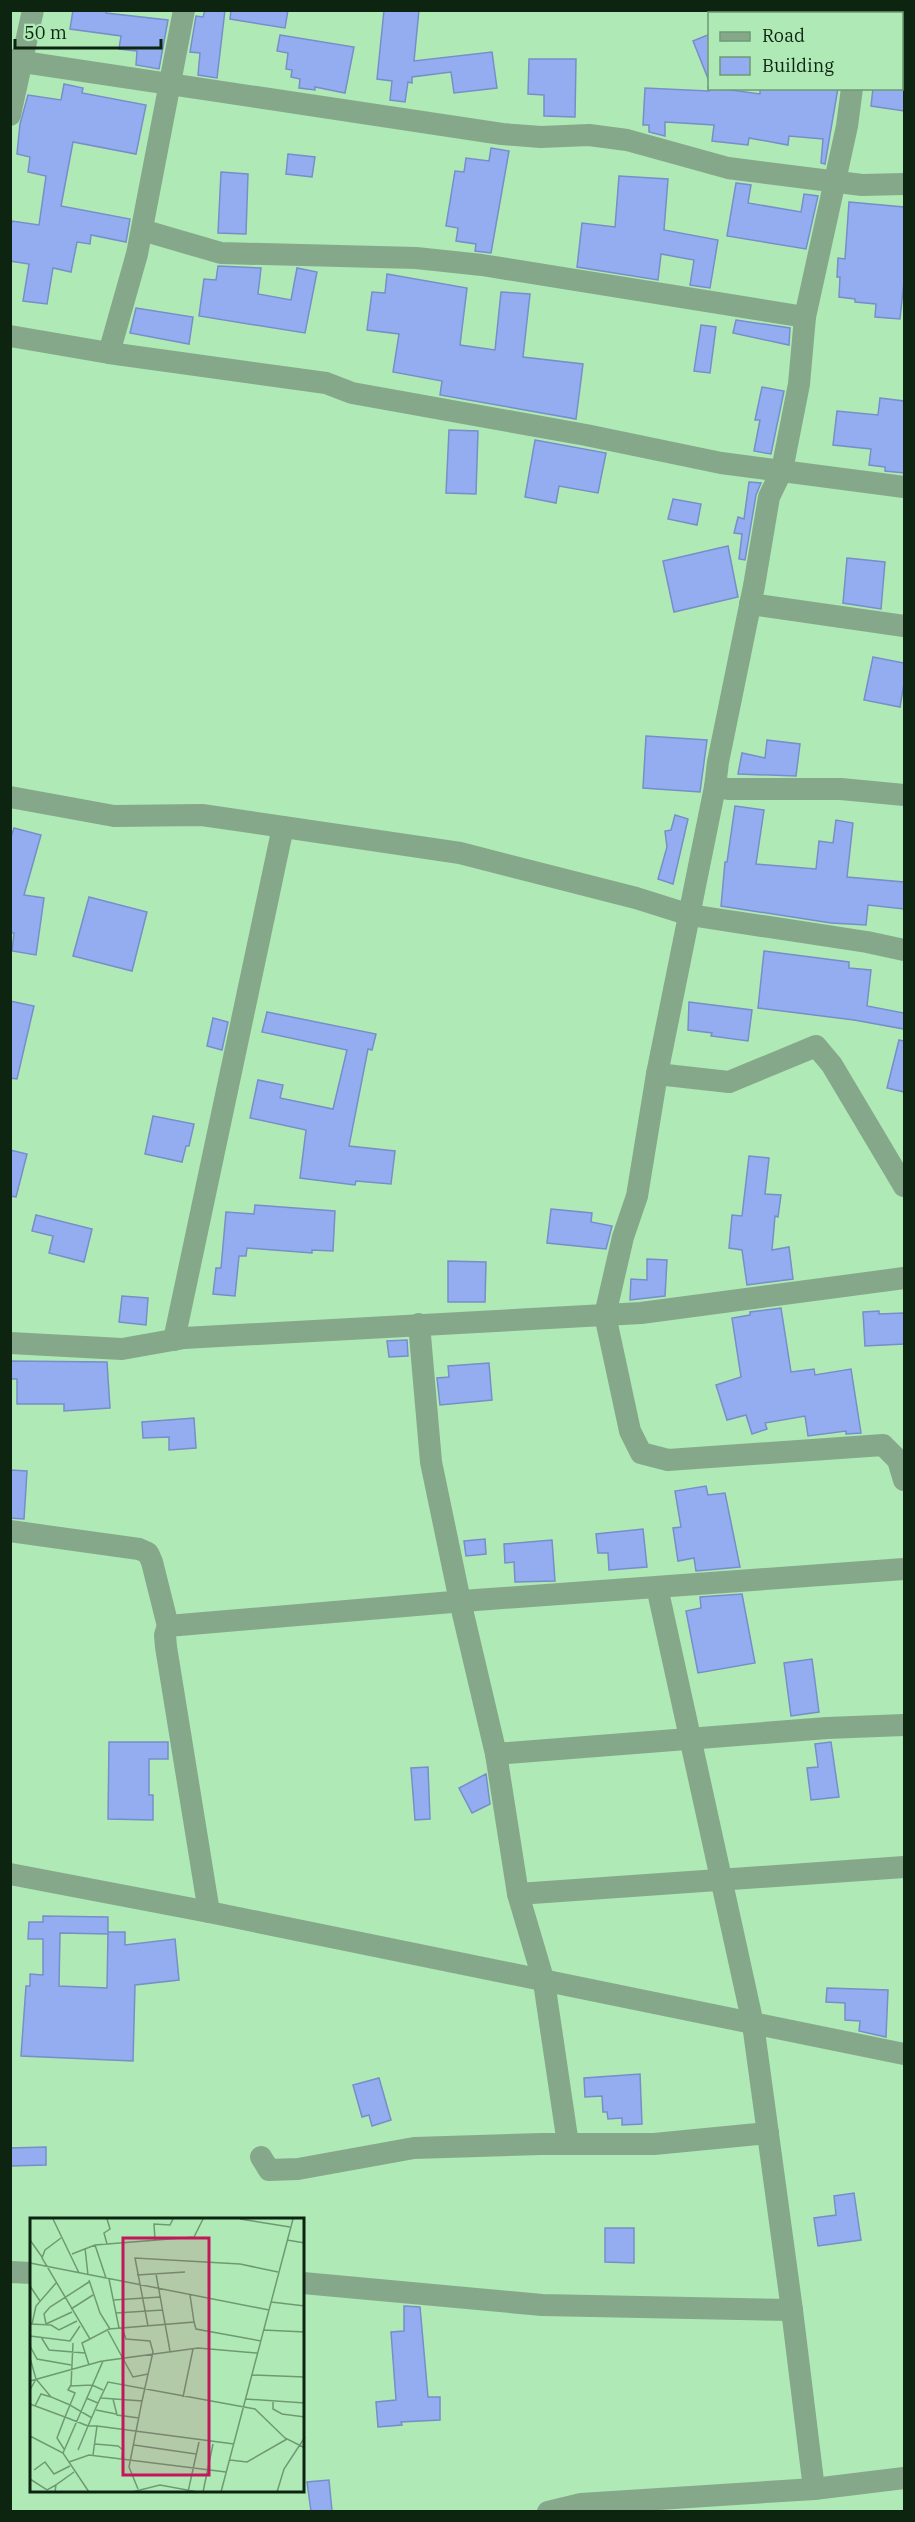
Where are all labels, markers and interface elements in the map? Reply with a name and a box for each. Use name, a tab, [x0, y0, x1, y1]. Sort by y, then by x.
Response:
scale bar	[15, 12, 160, 50]
legend	[708, 12, 903, 90]
text: 50 m	[24, 21, 67, 44]
text: Road	[762, 24, 805, 47]
text: Building	[762, 54, 834, 77]
inset map	[30, 2218, 304, 2492]

